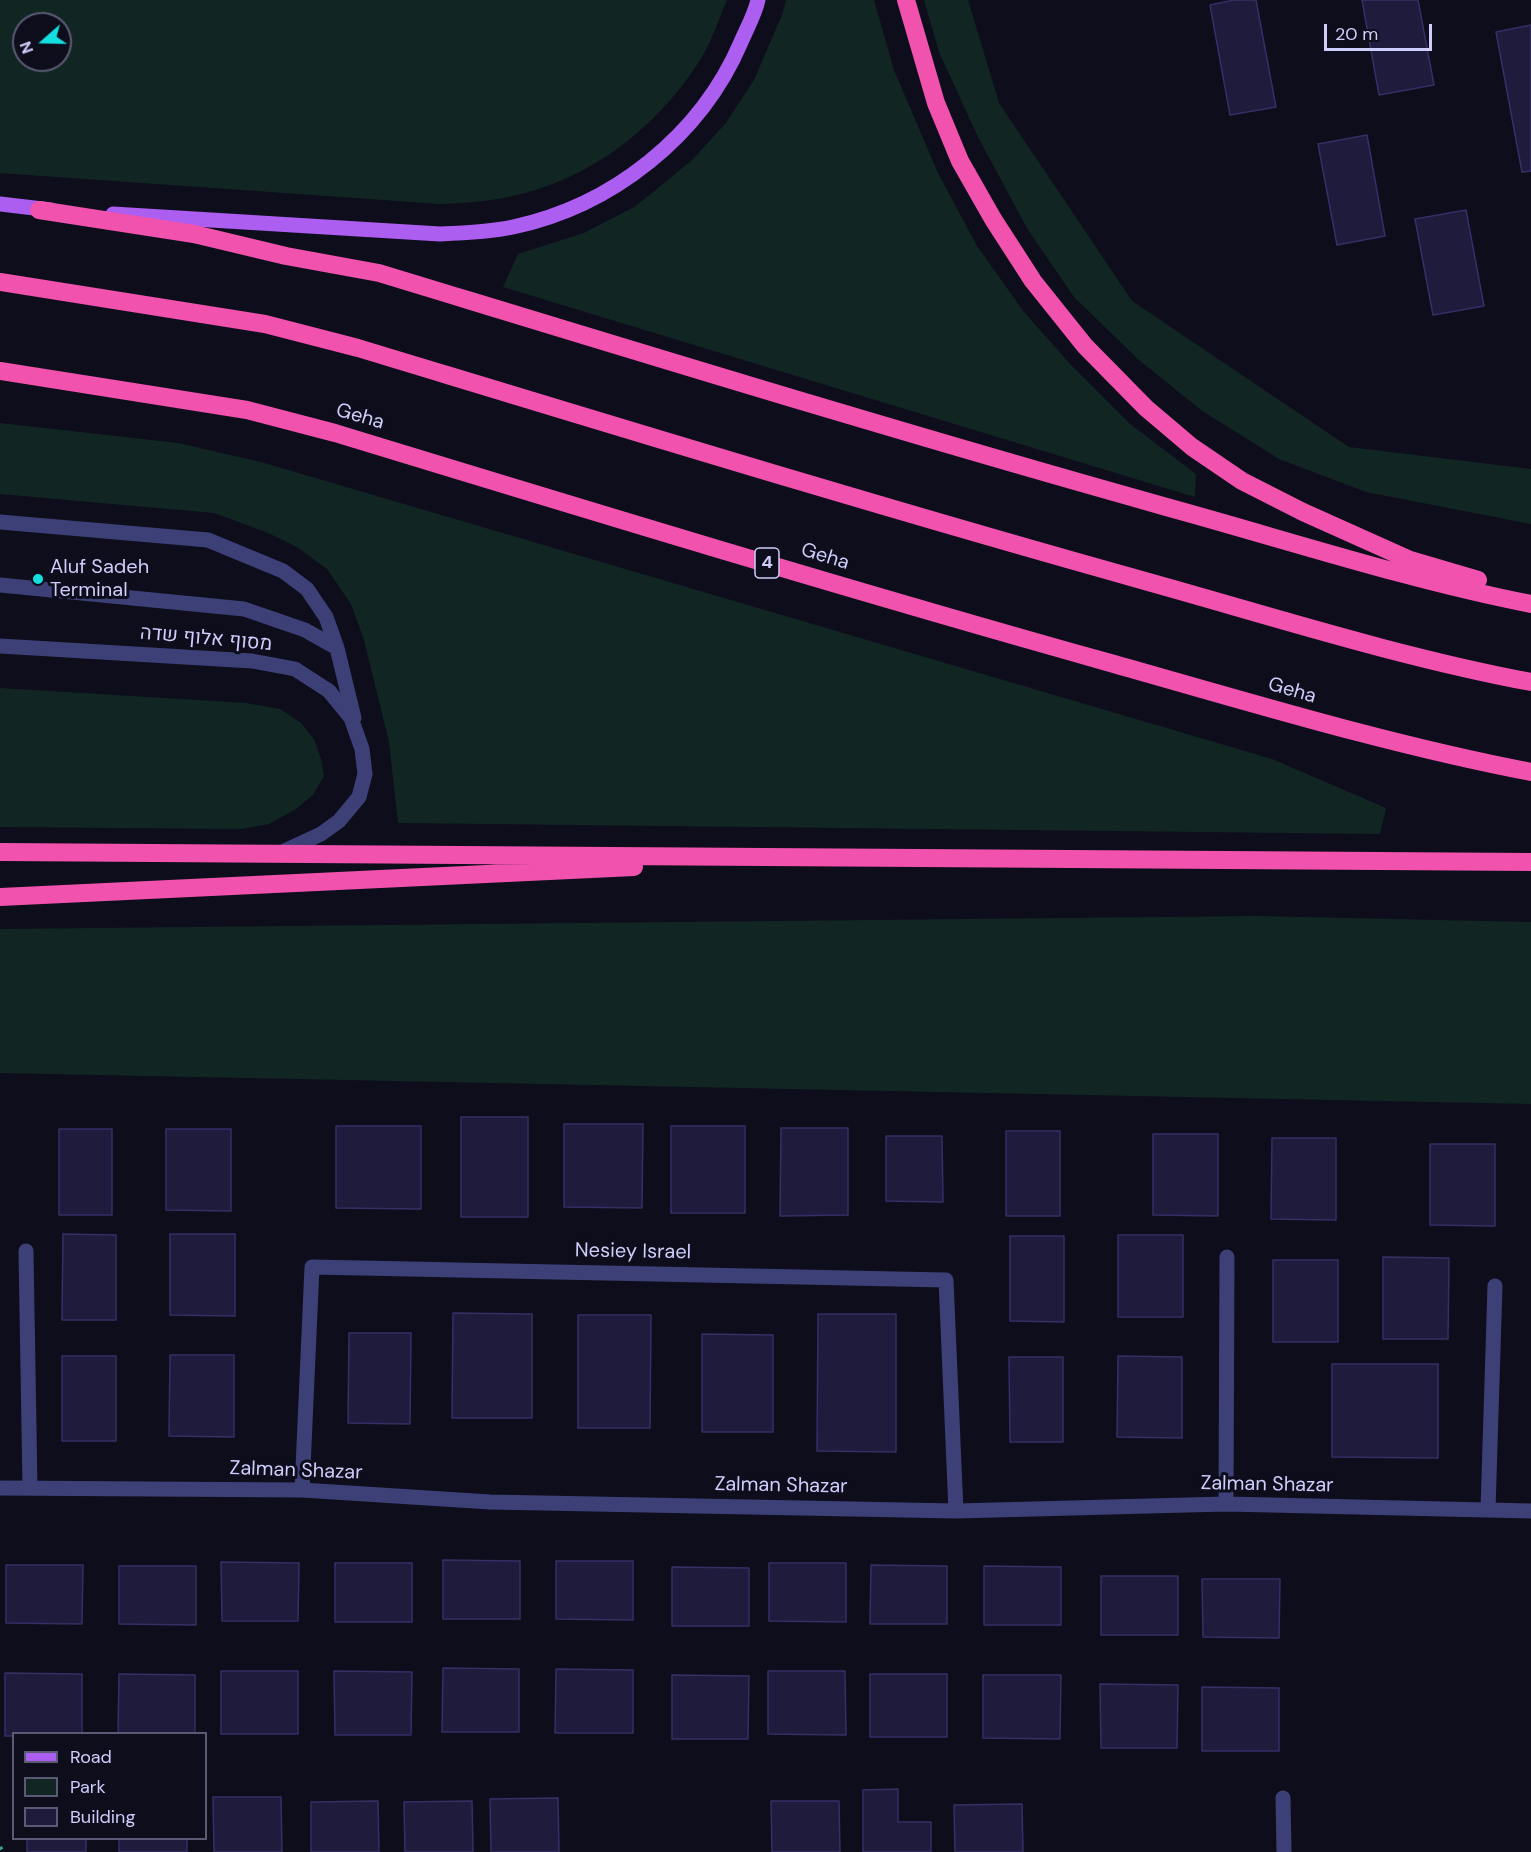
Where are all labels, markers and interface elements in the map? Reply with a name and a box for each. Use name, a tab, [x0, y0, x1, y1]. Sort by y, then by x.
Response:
north arrow	[12, 12, 72, 72]
scale bar	[1327, 12, 1435, 50]
text: 20 m	[1335, 22, 1378, 46]
text: N	[15, 39, 38, 57]
street label: Geha	[333, 399, 387, 435]
street label: Geha	[798, 538, 852, 576]
road number: 4	[755, 548, 779, 578]
place label: Aluf Sadeh Terminal	[50, 556, 149, 603]
marker: Aluf Sadeh Terminal	[31, 572, 45, 586]
street label: מסוף אלוף שדה	[139, 621, 273, 657]
street label: Geha	[1265, 673, 1319, 709]
street label: Nesiey Israel	[575, 1239, 691, 1265]
street label: Zalman Shazar	[229, 1457, 363, 1485]
street label: Zalman Shazar	[1200, 1472, 1334, 1498]
street label: Zalman Shazar	[714, 1473, 848, 1499]
legend	[12, 1732, 207, 1840]
text: Road	[70, 1745, 112, 1769]
text: Park	[70, 1775, 106, 1799]
text: Building	[70, 1805, 135, 1829]

